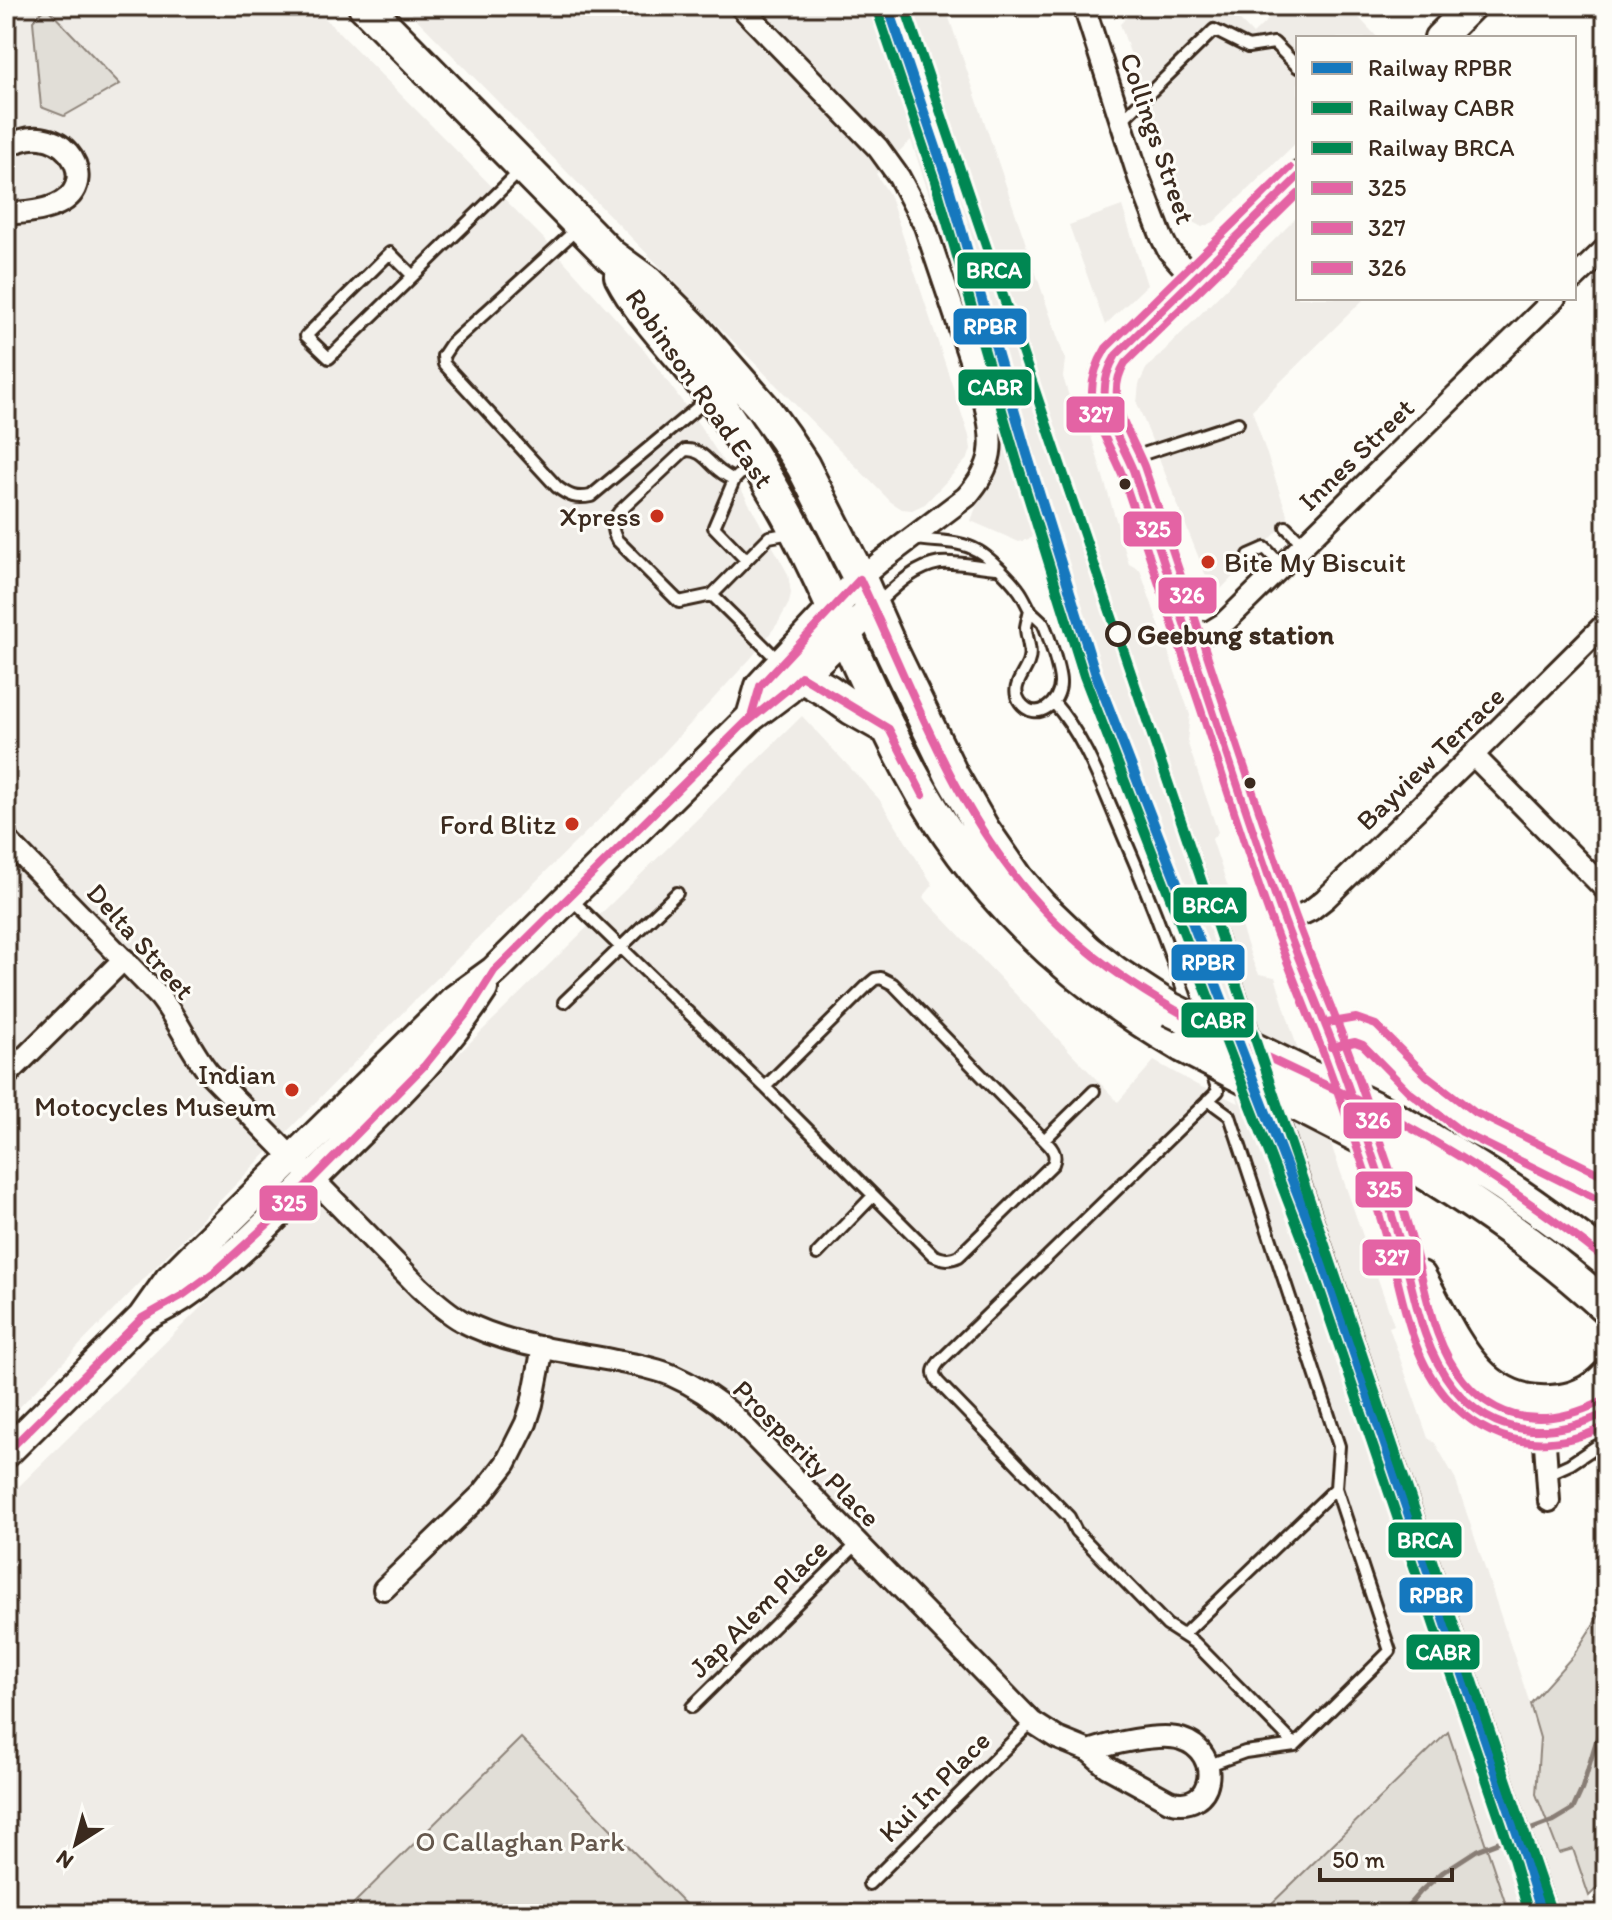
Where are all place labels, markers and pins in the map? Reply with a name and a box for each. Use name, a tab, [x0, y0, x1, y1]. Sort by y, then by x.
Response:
unlabelled marker	[1117, 476, 1133, 492]
place label: Xpress	[559, 499, 641, 533]
marker: Xpress	[648, 507, 666, 525]
place label: Bite My Biscuit	[1224, 545, 1406, 579]
marker: Bite My Biscuit	[1199, 553, 1217, 571]
place label: Geebung station	[1137, 617, 1334, 651]
marker: Geebung station	[1106, 622, 1130, 646]
unlabelled marker	[1242, 775, 1258, 791]
place label: Ford Blitz	[440, 807, 556, 841]
marker: Ford Blitz	[563, 815, 581, 833]
place label: Indian Motocycles Museum	[34, 1057, 276, 1123]
marker: Indian Motocycles Museum	[283, 1081, 301, 1099]

